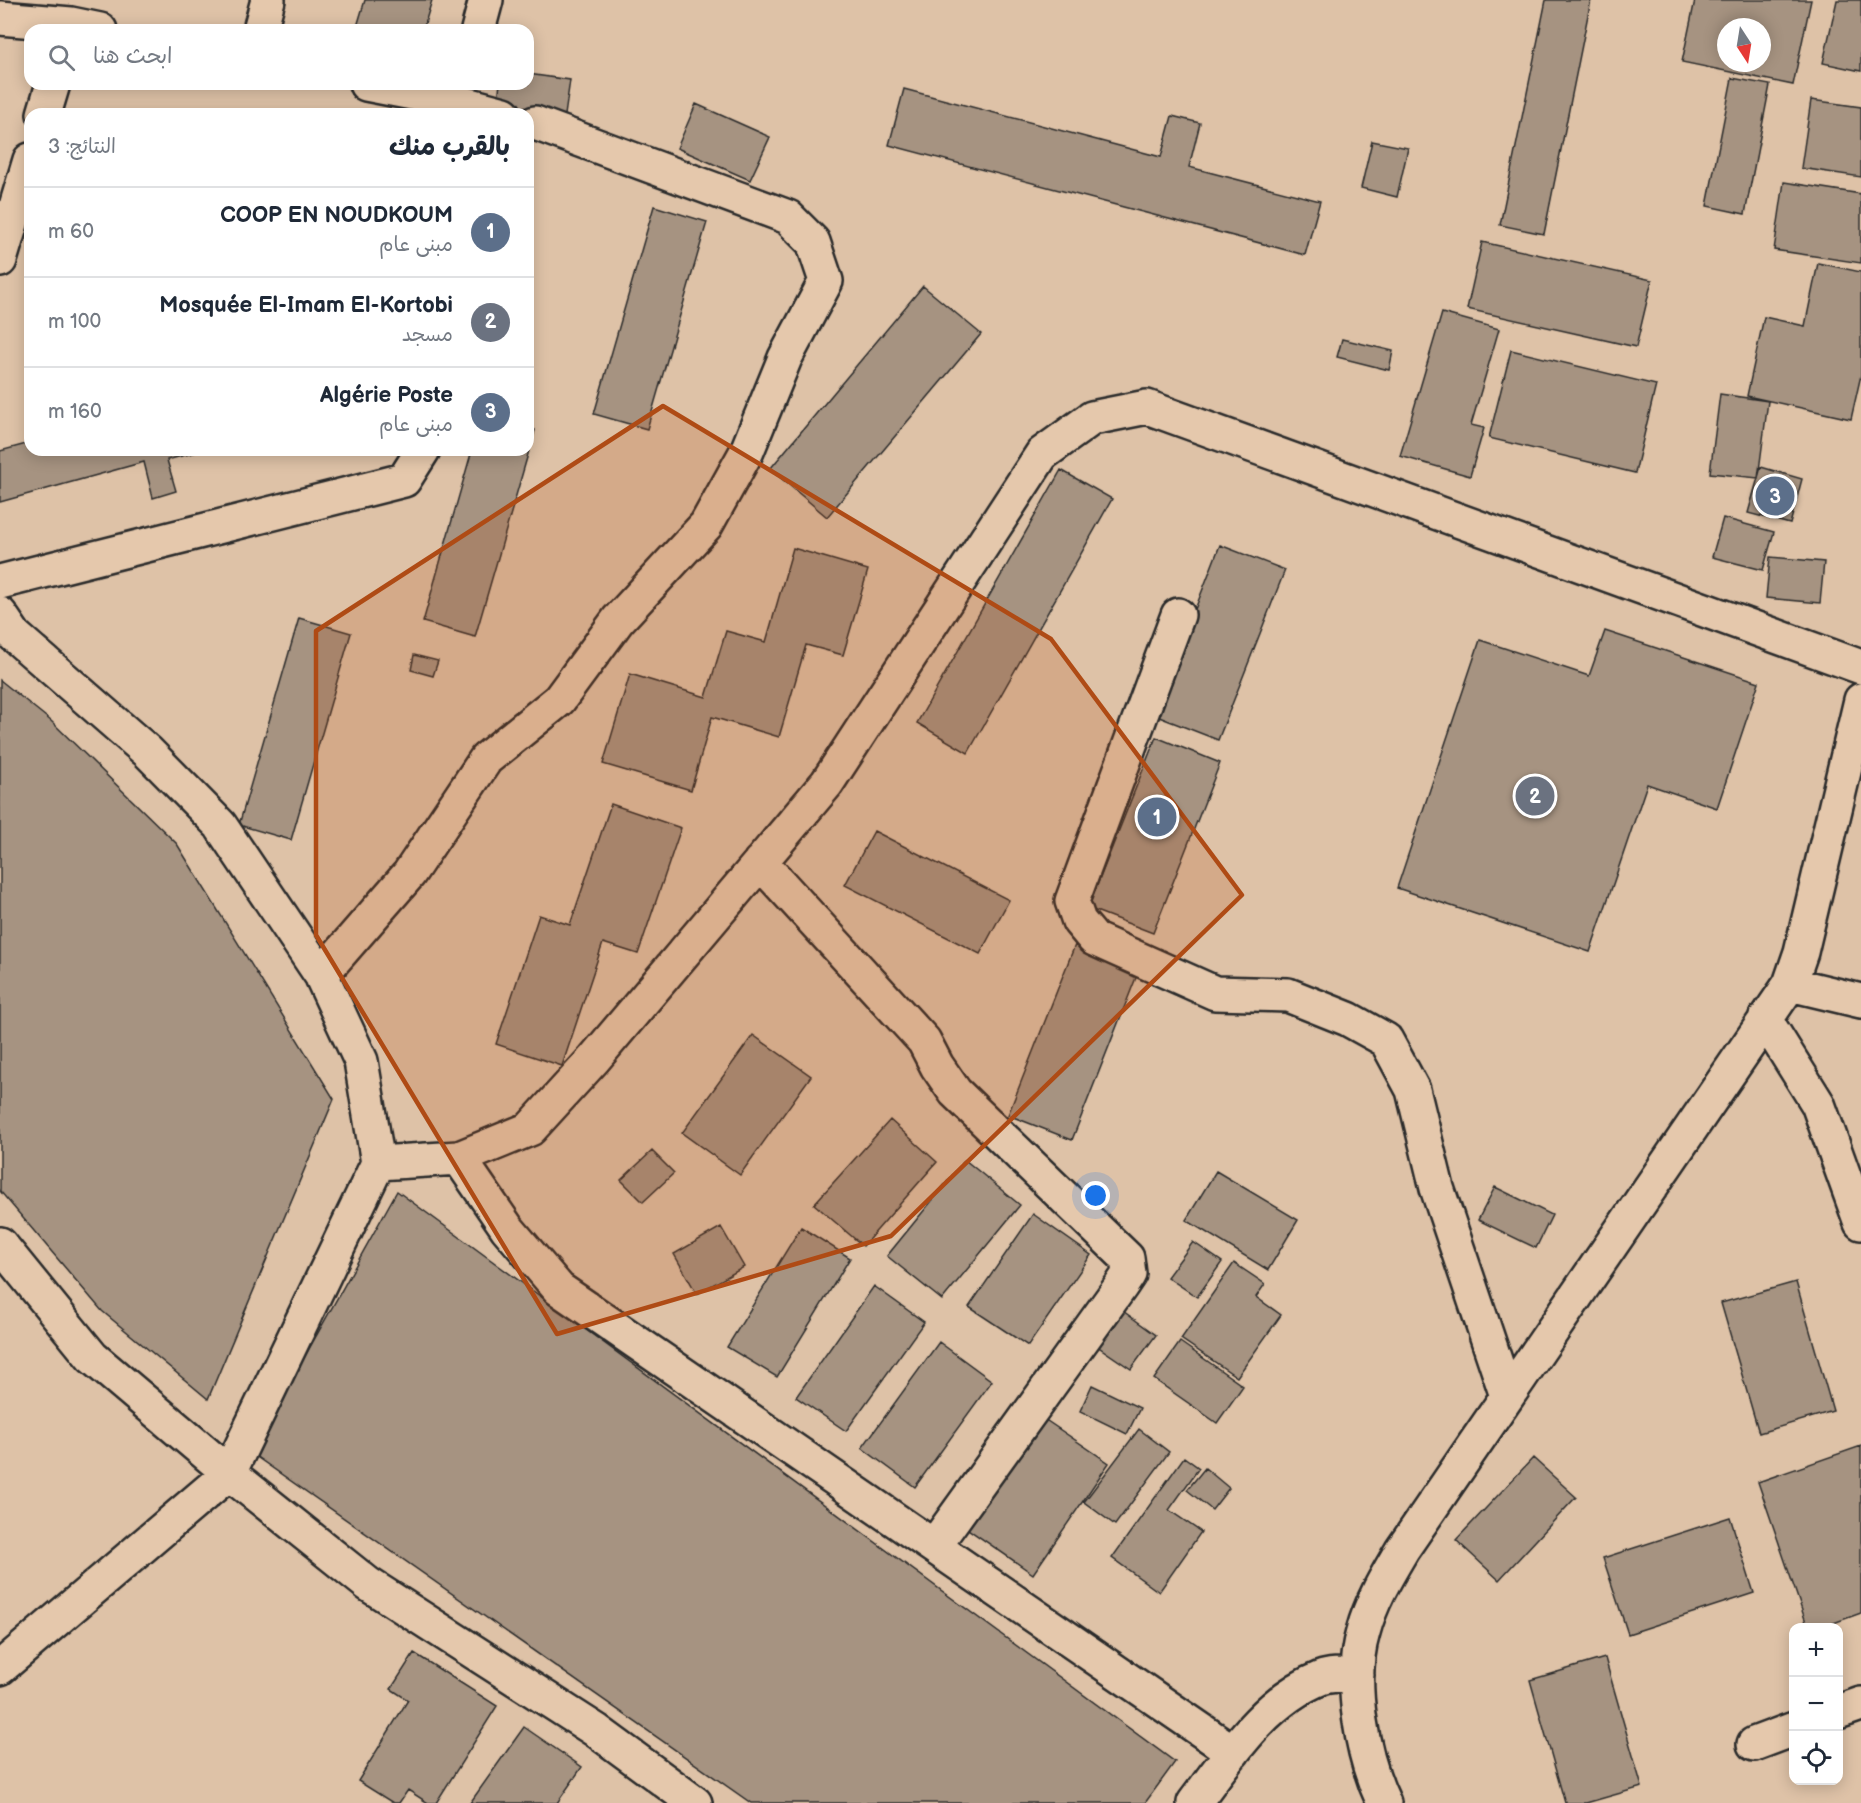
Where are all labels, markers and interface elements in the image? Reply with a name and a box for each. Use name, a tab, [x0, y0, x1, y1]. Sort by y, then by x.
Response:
north arrow	[1717, 18, 1771, 72]
search box	[24, 24, 534, 90]
icon: search	[45, 41, 78, 74]
text: ابحث هنا	[93, 43, 173, 70]
text: بالقرب منك	[389, 132, 510, 163]
text: النتائج: 3	[48, 135, 116, 159]
text: COOP EN NOUDKOUM	[220, 202, 453, 229]
text: 60 m	[48, 220, 94, 244]
text: 1	[486, 220, 495, 244]
text: مبنى عام	[379, 233, 453, 257]
text: Mosquée El-Imam El-Kortobi	[159, 292, 453, 319]
text: 100 m	[48, 310, 101, 334]
text: 2	[485, 310, 497, 334]
text: مسجد	[402, 323, 453, 347]
text: Algérie Poste	[320, 382, 453, 409]
text: 160 m	[48, 400, 102, 424]
text: 3	[485, 400, 496, 424]
text: مبنى عام	[379, 413, 453, 437]
pin: 3	[1756, 474, 1794, 518]
pin: 2	[1516, 774, 1555, 818]
pin: 1	[1138, 794, 1176, 840]
your location	[1081, 1181, 1110, 1210]
map controls	[1789, 1623, 1843, 1785]
button: +	[1789, 1623, 1843, 1677]
button: −	[1789, 1677, 1843, 1731]
button: locate	[1789, 1731, 1843, 1785]

